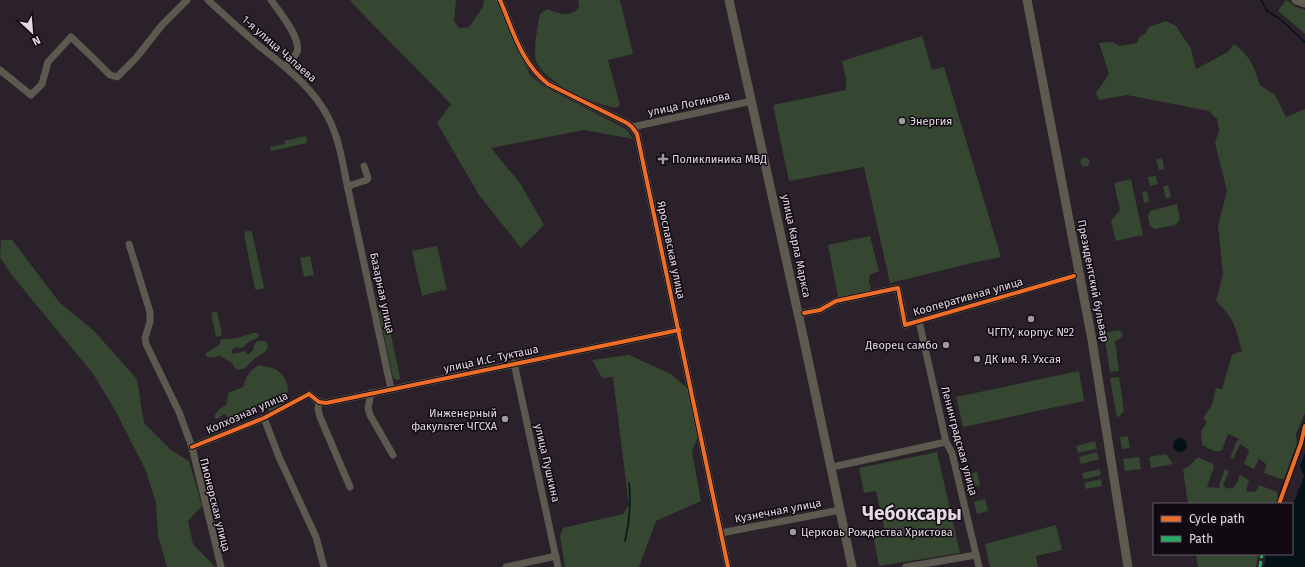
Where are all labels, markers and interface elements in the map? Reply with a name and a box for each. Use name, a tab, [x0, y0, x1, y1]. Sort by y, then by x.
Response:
north arrow	[12, 12, 52, 52]
street label: 1-я улица Чапаева	[239, 13, 319, 85]
text: N	[30, 33, 42, 48]
street label: улица Логинова	[647, 89, 731, 119]
place label: Энергия	[910, 115, 952, 128]
marker: Энергия	[897, 116, 907, 126]
marker: Поликлиника МВД	[657, 153, 669, 165]
place label: Поликлиника МВД	[672, 153, 767, 166]
street label: улица Карла Маркса	[779, 193, 813, 299]
street label: Ярославская улица	[654, 200, 688, 300]
street label: Президентский бульвар	[1075, 219, 1111, 343]
street label: Базарная улица	[367, 251, 397, 335]
street label: Кооперативная улица	[912, 275, 1024, 319]
marker: ЧГПУ, корпус №2	[1026, 314, 1036, 324]
place label: ЧГПУ, корпус №2	[988, 326, 1074, 339]
place label: Дворец самбо	[865, 339, 938, 352]
marker: Дворец самбо	[941, 340, 951, 350]
street label: улица И.С. Тукташа	[442, 343, 540, 375]
place label: ДК им. Я. Ухсая	[984, 353, 1061, 366]
marker: ДК им. Я. Ухсая	[972, 354, 982, 364]
street label: Ленинградская улица	[938, 385, 980, 497]
street label: Колхозная улица	[204, 389, 290, 437]
place label: Инженерный факультет ЧГСХА	[411, 407, 498, 433]
marker: Инженерный факультет ЧГСХА	[500, 414, 510, 424]
street label: улица Пушкина	[532, 423, 562, 503]
street label: Пионерская улица	[197, 457, 233, 553]
street label: Кузнечная улица	[734, 496, 822, 526]
district label: Чебоксары	[862, 502, 962, 525]
legend	[1153, 503, 1293, 555]
text: Cycle path	[1189, 512, 1245, 526]
place label: Церковь Рождества Христова	[801, 526, 953, 539]
marker: Церковь Рождества Христова	[788, 527, 798, 537]
text: Path	[1189, 532, 1213, 546]

